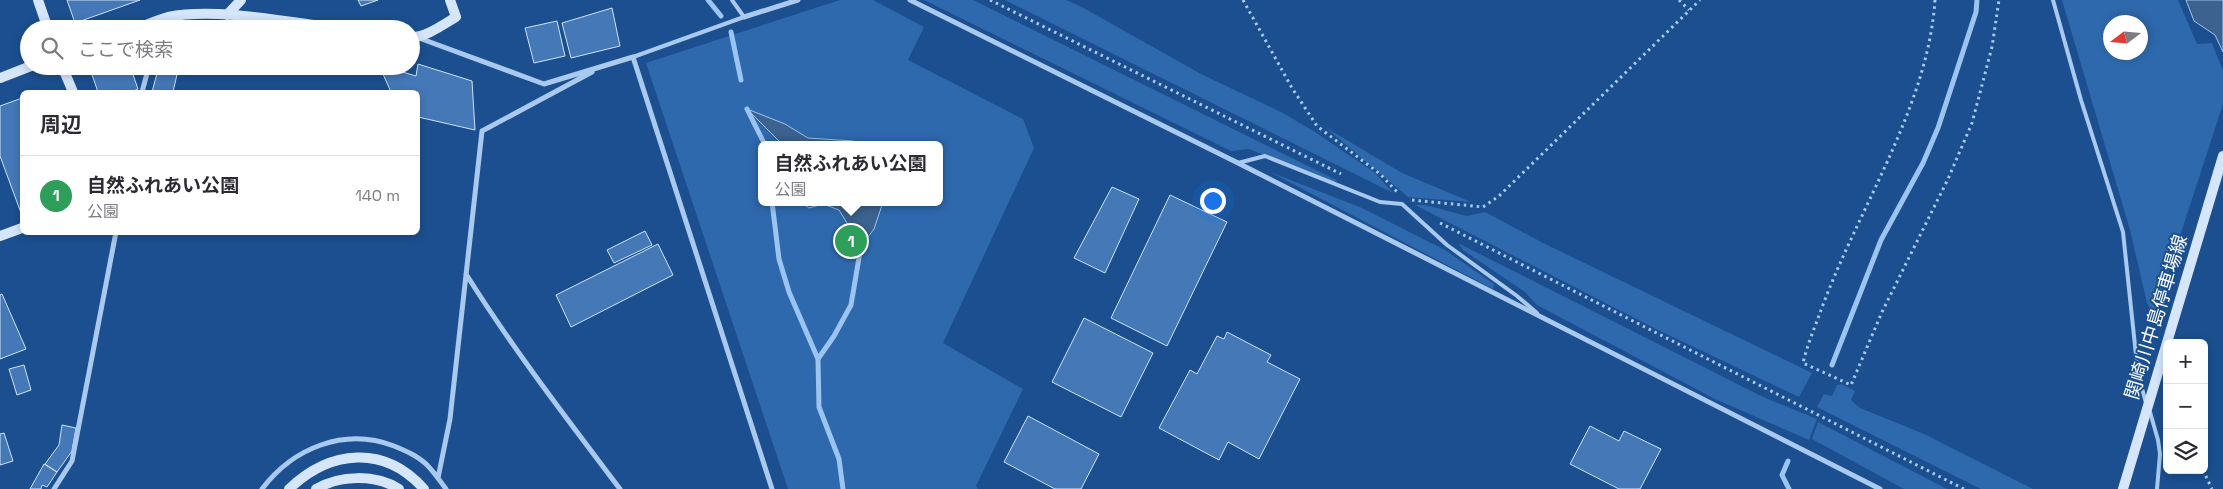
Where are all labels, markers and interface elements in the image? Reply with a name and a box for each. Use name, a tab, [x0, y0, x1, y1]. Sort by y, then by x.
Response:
north arrow	[2103, 15, 2148, 60]
search box	[20, 20, 420, 75]
icon: search	[38, 34, 66, 62]
text: ここで検索	[78, 37, 173, 62]
text: 周辺	[40, 111, 82, 138]
popup	[758, 141, 943, 206]
text: 自然ふれあい公園	[774, 151, 927, 176]
text: 自然ふれあい公園	[87, 173, 239, 198]
text: 公園	[774, 179, 807, 200]
text: 1	[52, 185, 60, 206]
text: 140 m	[355, 185, 400, 206]
your location	[1200, 188, 1226, 214]
text: 公園	[87, 201, 119, 222]
pin: 1	[835, 222, 867, 260]
street label: 関崎川中島停車場線	[2119, 232, 2193, 402]
map controls	[2163, 339, 2208, 474]
button: +	[2163, 339, 2208, 384]
button: −	[2163, 384, 2208, 429]
button: layers	[2163, 429, 2208, 474]

